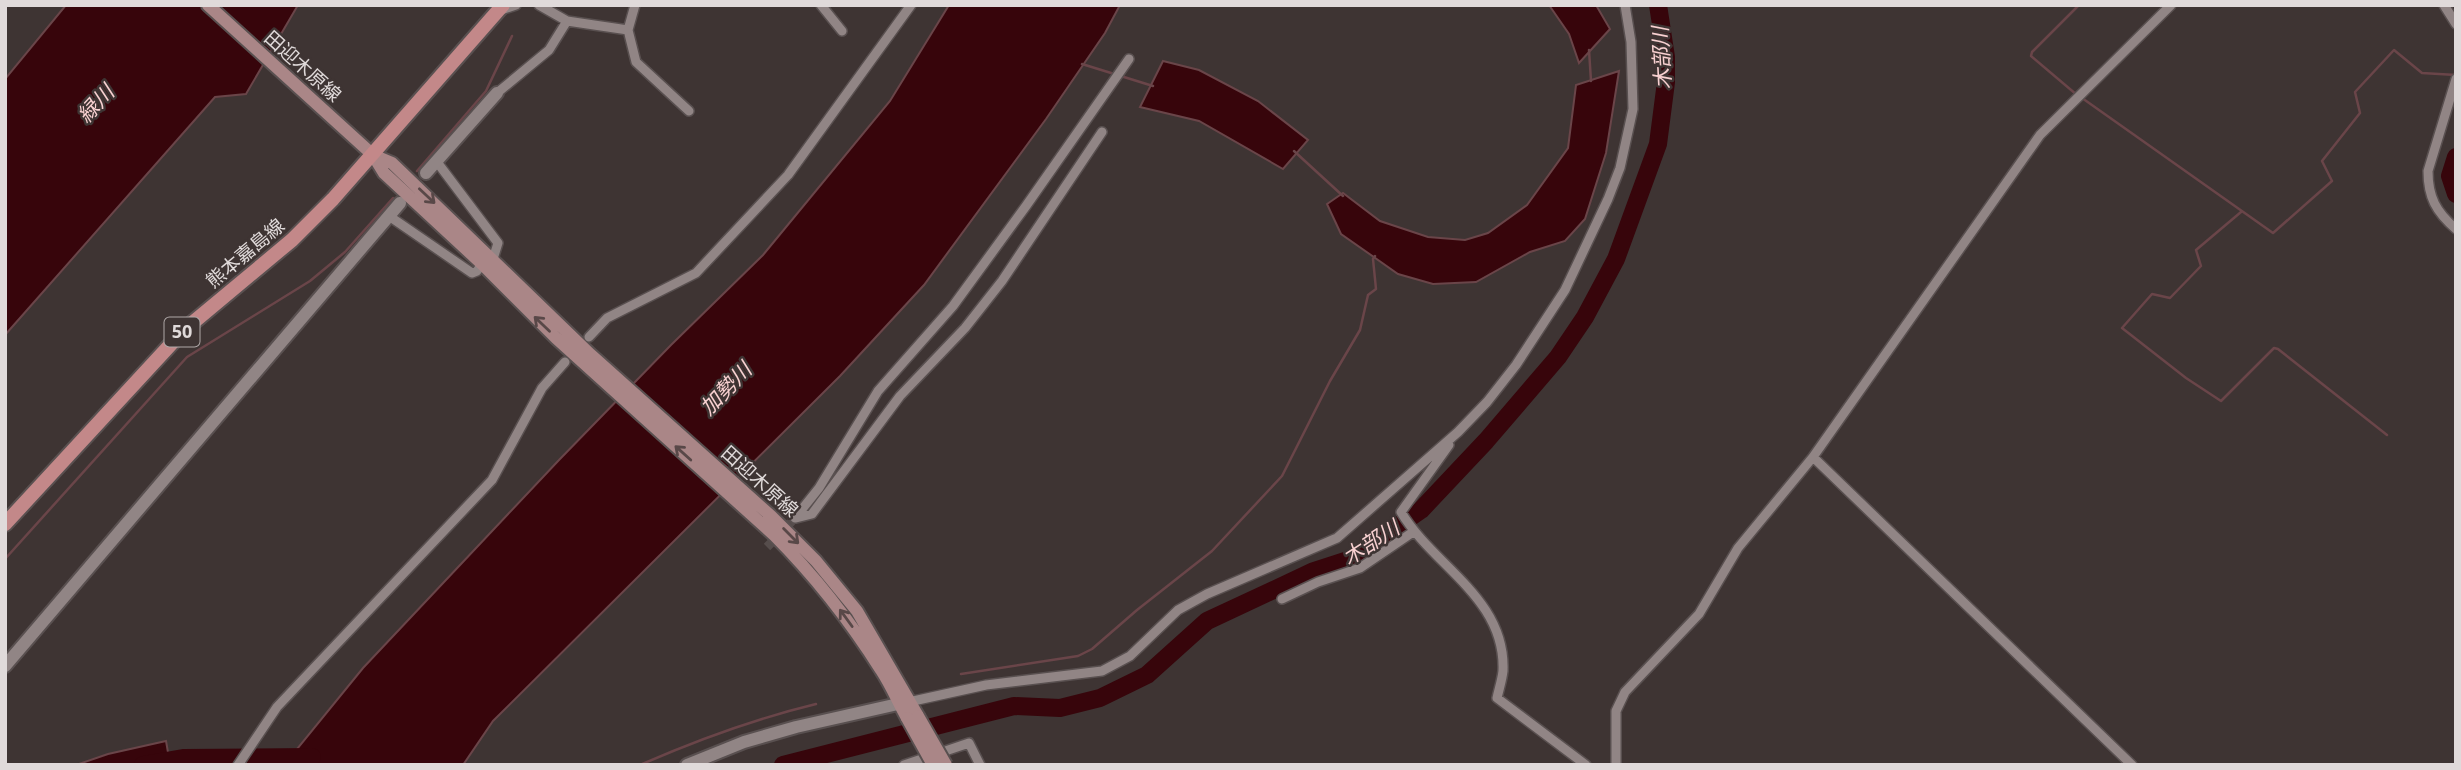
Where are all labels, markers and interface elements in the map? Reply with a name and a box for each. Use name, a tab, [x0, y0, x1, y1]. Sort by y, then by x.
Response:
water label: 木部川	[1645, 24, 1677, 90]
street label: 田迎木原線	[259, 25, 347, 107]
water label: 緑川	[71, 77, 121, 128]
one-way arrow	[418, 188, 435, 205]
street label: 熊本嘉島線	[200, 213, 290, 293]
one-way arrow	[533, 316, 550, 333]
road number: 50	[164, 318, 200, 346]
water label: 加勢川	[693, 354, 759, 421]
street label: 田迎木原線	[716, 440, 804, 522]
one-way arrow	[674, 445, 692, 461]
water label: 木部川	[1336, 512, 1406, 571]
one-way arrow	[782, 527, 799, 544]
one-way arrow	[839, 609, 853, 628]

